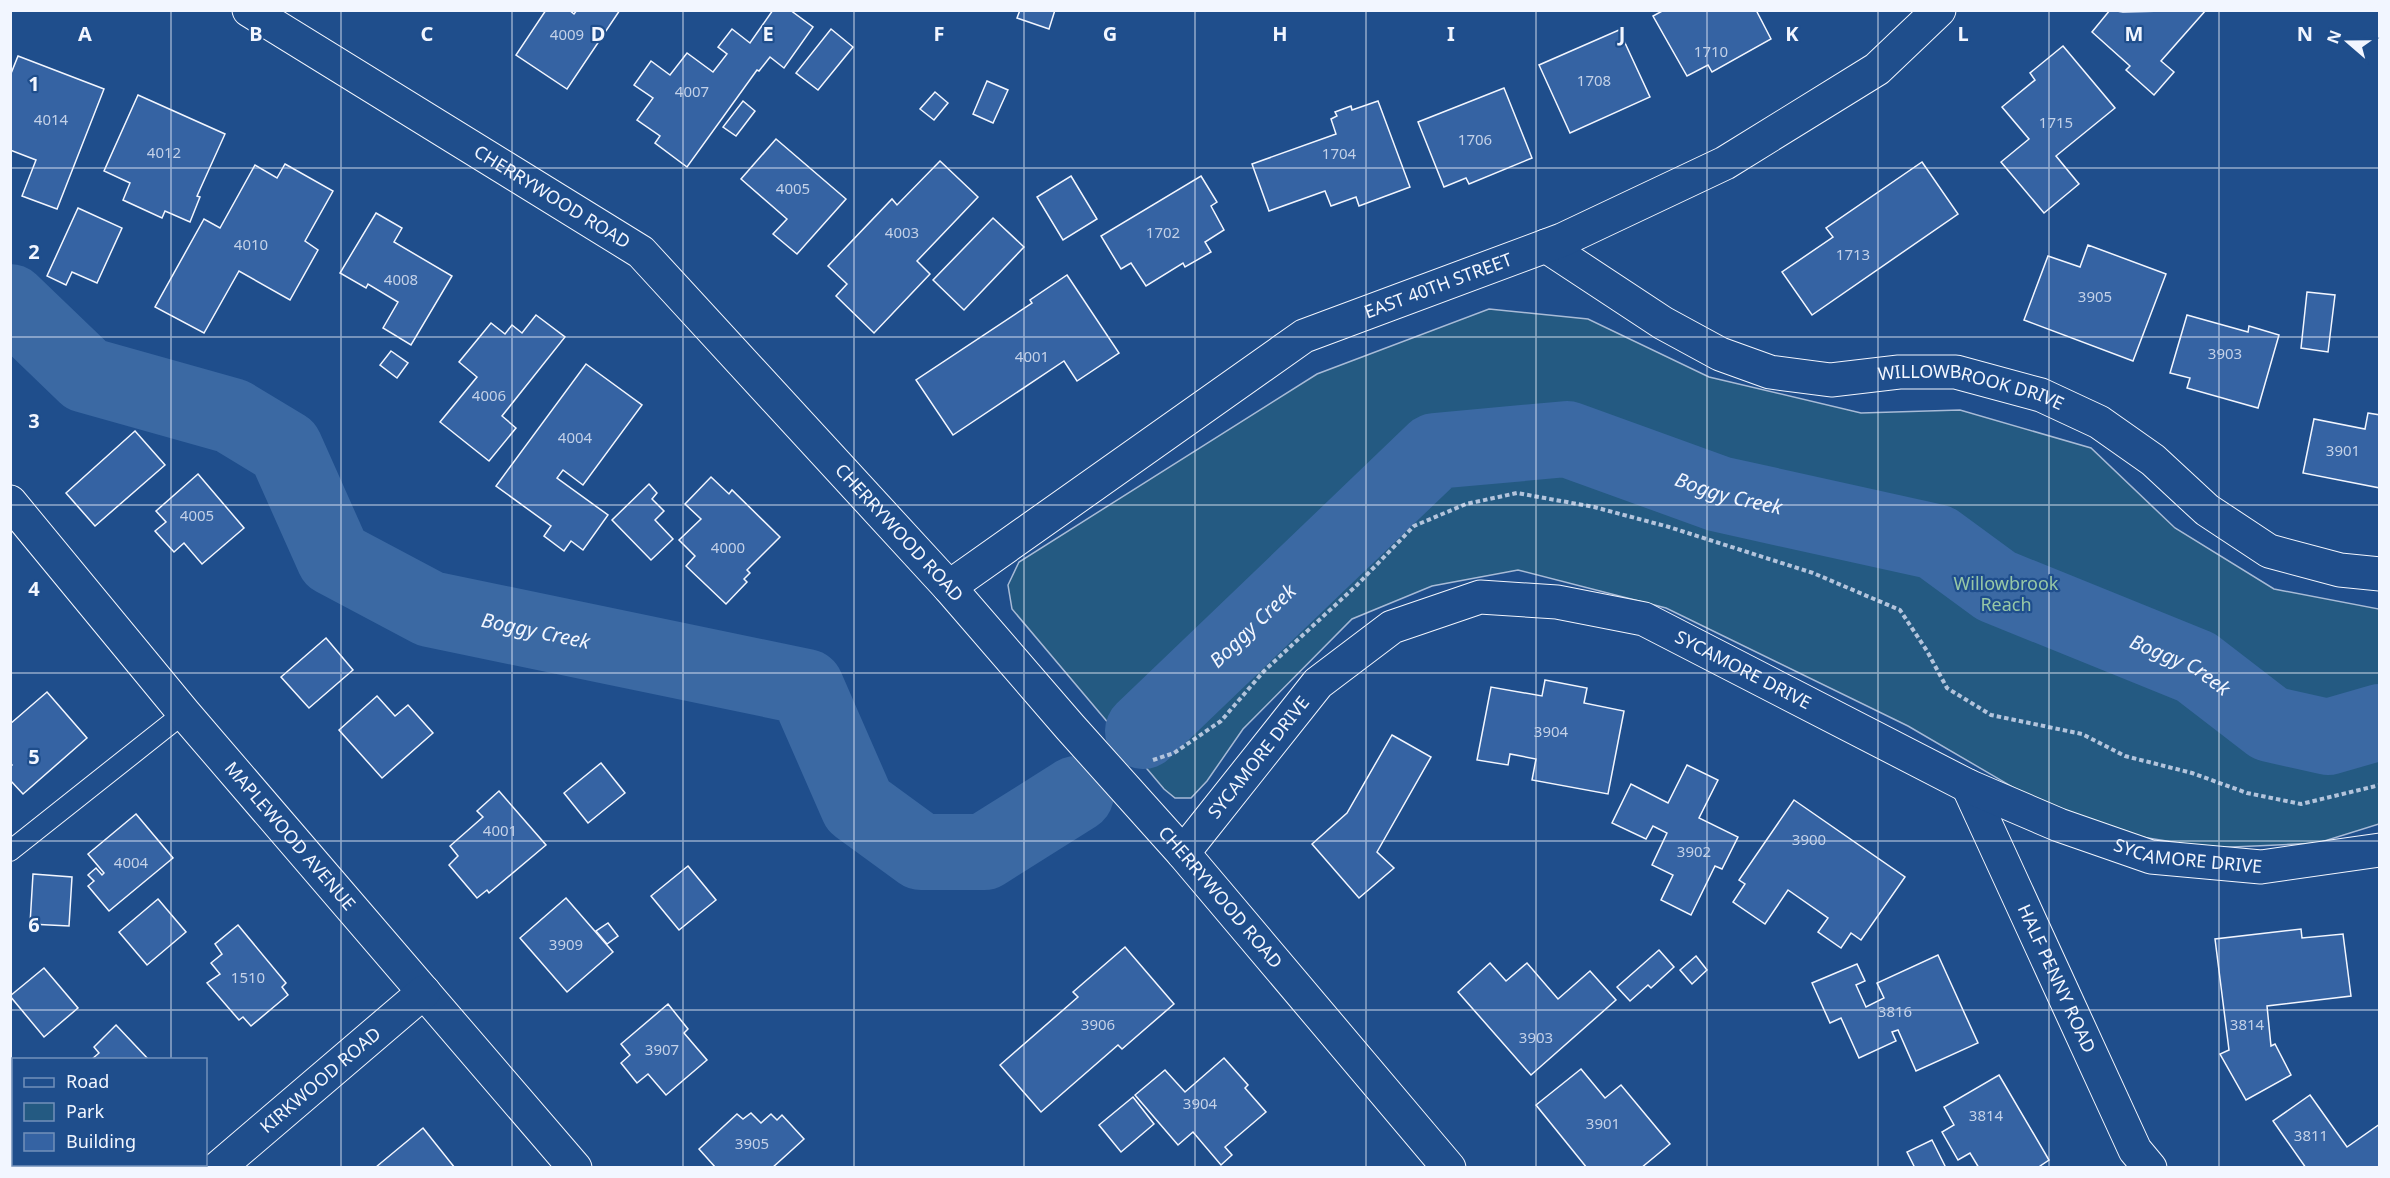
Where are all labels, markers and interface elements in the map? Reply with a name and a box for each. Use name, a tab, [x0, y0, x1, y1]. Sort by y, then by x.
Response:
north arrow	[2318, 12, 2378, 72]
text: A	[78, 20, 92, 47]
text: B	[249, 20, 263, 47]
text: C	[421, 20, 434, 47]
text: D	[591, 20, 605, 47]
text: E	[762, 20, 774, 47]
text: F	[934, 20, 944, 47]
text: G	[1103, 20, 1117, 47]
text: H	[1272, 20, 1288, 47]
text: I	[1447, 20, 1455, 47]
text: J	[1617, 20, 1625, 47]
text: K	[1785, 20, 1799, 47]
text: L	[1957, 20, 1969, 47]
text: M	[2125, 20, 2143, 47]
text: N	[2297, 20, 2313, 47]
house number: 4009	[550, 24, 584, 44]
text: N	[2321, 27, 2346, 47]
house number: 1710	[1694, 41, 1728, 61]
text: 1	[28, 70, 40, 97]
house number: 1708	[1577, 70, 1611, 90]
house number: 4007	[675, 81, 709, 101]
house number: 4014	[34, 109, 69, 129]
house number: 1715	[2039, 112, 2073, 132]
house number: 1706	[1458, 129, 1492, 149]
street label: CHERRYWOOD ROAD	[470, 139, 635, 253]
house number: 4012	[147, 142, 181, 162]
house number: 1704	[1322, 143, 1357, 163]
house number: 4005	[776, 178, 810, 198]
house number: 4003	[885, 222, 919, 242]
house number: 1702	[1146, 222, 1180, 242]
house number: 4010	[234, 234, 268, 254]
text: 2	[28, 238, 40, 265]
house number: 1713	[1836, 244, 1870, 264]
street label: EAST 40TH STREET	[1361, 247, 1515, 324]
house number: 4008	[384, 269, 418, 289]
house number: 3905	[2078, 286, 2112, 306]
house number: 3903	[2208, 343, 2242, 363]
house number: 4001	[1015, 346, 1049, 366]
street label: WILLOWBROOK DRIVE	[1876, 359, 2068, 415]
house number: 4006	[472, 385, 506, 405]
text: 3	[28, 407, 40, 434]
house number: 4004	[558, 427, 593, 447]
house number: 3901	[2326, 440, 2360, 460]
street label: CHERRYWOOD ROAD	[830, 458, 969, 606]
water label: Boggy Creek	[1671, 465, 1786, 521]
house number: 4005	[180, 505, 214, 525]
house number: 4000	[711, 537, 745, 557]
park label: Willowbrook Reach	[1954, 571, 2059, 616]
text: 4	[28, 575, 40, 602]
water label: Boggy Creek	[1203, 577, 1302, 673]
water label: Boggy Creek	[479, 606, 594, 655]
street label: SYCAMORE DRIVE	[1671, 624, 1816, 714]
water label: Boggy Creek	[2126, 628, 2237, 702]
street label: SYCAMORE DRIVE	[1202, 691, 1314, 823]
house number: 3904	[1534, 721, 1569, 741]
text: 5	[28, 743, 40, 770]
street label: MAPLEWOOD AVENUE	[220, 756, 361, 915]
house number: 4001	[483, 820, 517, 840]
street label: CHERRYWOOD ROAD	[1154, 821, 1288, 973]
house number: 3900	[1792, 829, 1826, 849]
street label: SYCAMORE DRIVE	[2111, 832, 2263, 878]
house number: 3902	[1677, 841, 1711, 861]
house number: 4004	[114, 852, 149, 872]
street label: HALF PENNY ROAD	[2013, 900, 2102, 1056]
text: 6	[28, 911, 40, 938]
house number: 3909	[549, 934, 583, 954]
house number: 1510	[231, 967, 265, 987]
house number: 3816	[1878, 1001, 1912, 1021]
house number: 3906	[1081, 1014, 1115, 1034]
house number: 3814	[2230, 1014, 2265, 1034]
street label: KIRKWOOD ROAD	[255, 1021, 385, 1138]
house number: 3903	[1519, 1027, 1553, 1047]
house number: 3907	[645, 1039, 679, 1059]
legend	[12, 1058, 207, 1166]
text: Road	[66, 1069, 109, 1093]
house number: 3904	[1183, 1093, 1218, 1113]
text: Park	[66, 1099, 104, 1123]
house number: 3814	[1969, 1105, 2004, 1125]
house number: 3901	[1586, 1113, 1620, 1133]
house number: 3811	[2294, 1125, 2328, 1145]
text: Building	[66, 1129, 136, 1153]
house number: 3905	[735, 1133, 769, 1153]

